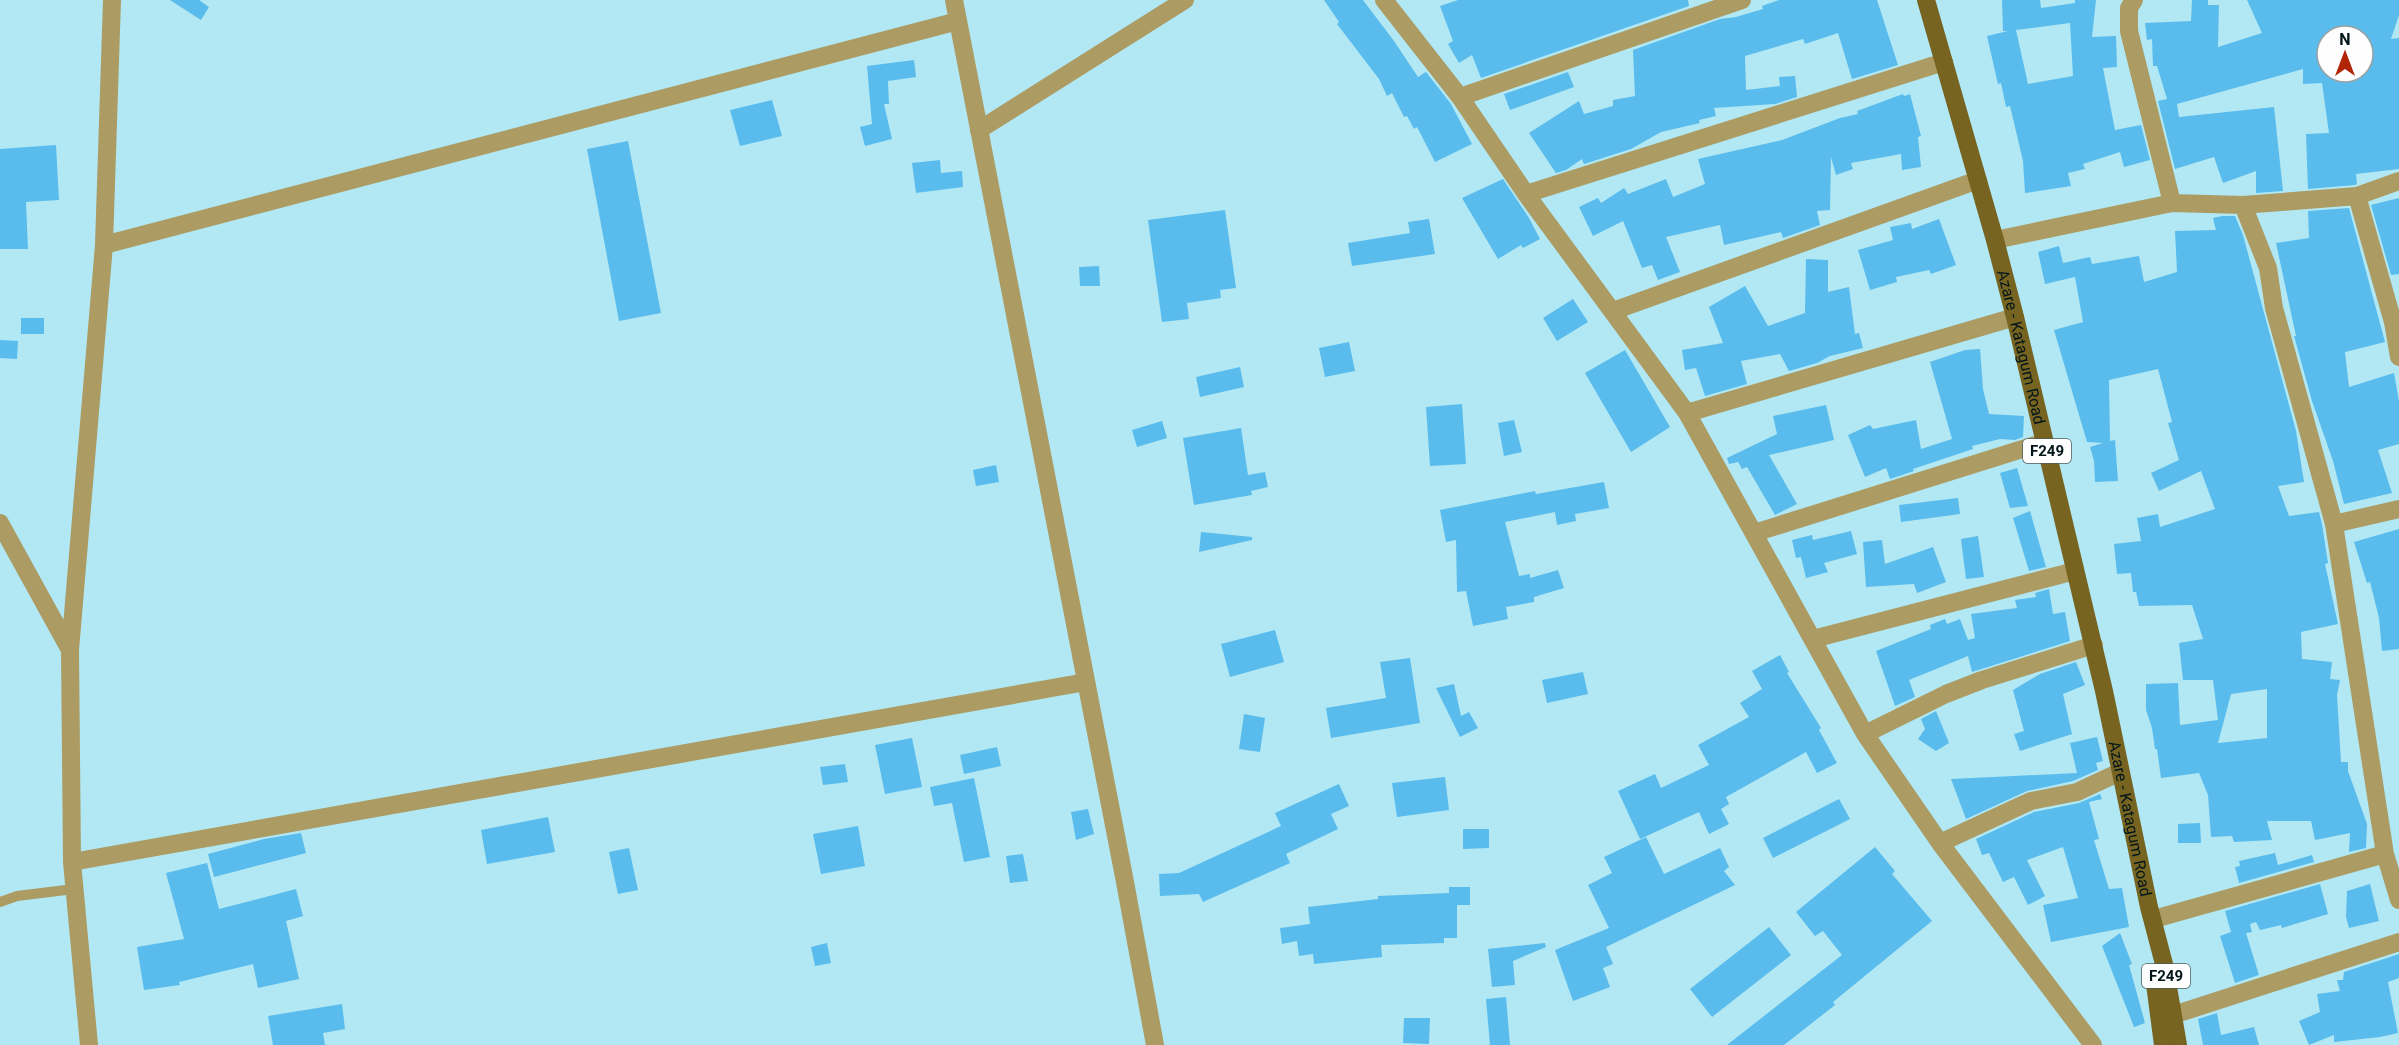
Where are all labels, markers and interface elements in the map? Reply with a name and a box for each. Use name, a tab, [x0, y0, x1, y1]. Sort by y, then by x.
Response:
north arrow	[2315, 24, 2375, 84]
text: N	[2339, 30, 2351, 49]
street label: Azare - Katagum Road	[1993, 268, 2049, 426]
road number: F249	[2023, 439, 2071, 463]
street label: Azare - Katagum Road	[2105, 739, 2156, 898]
road number: F249	[2142, 964, 2190, 988]

